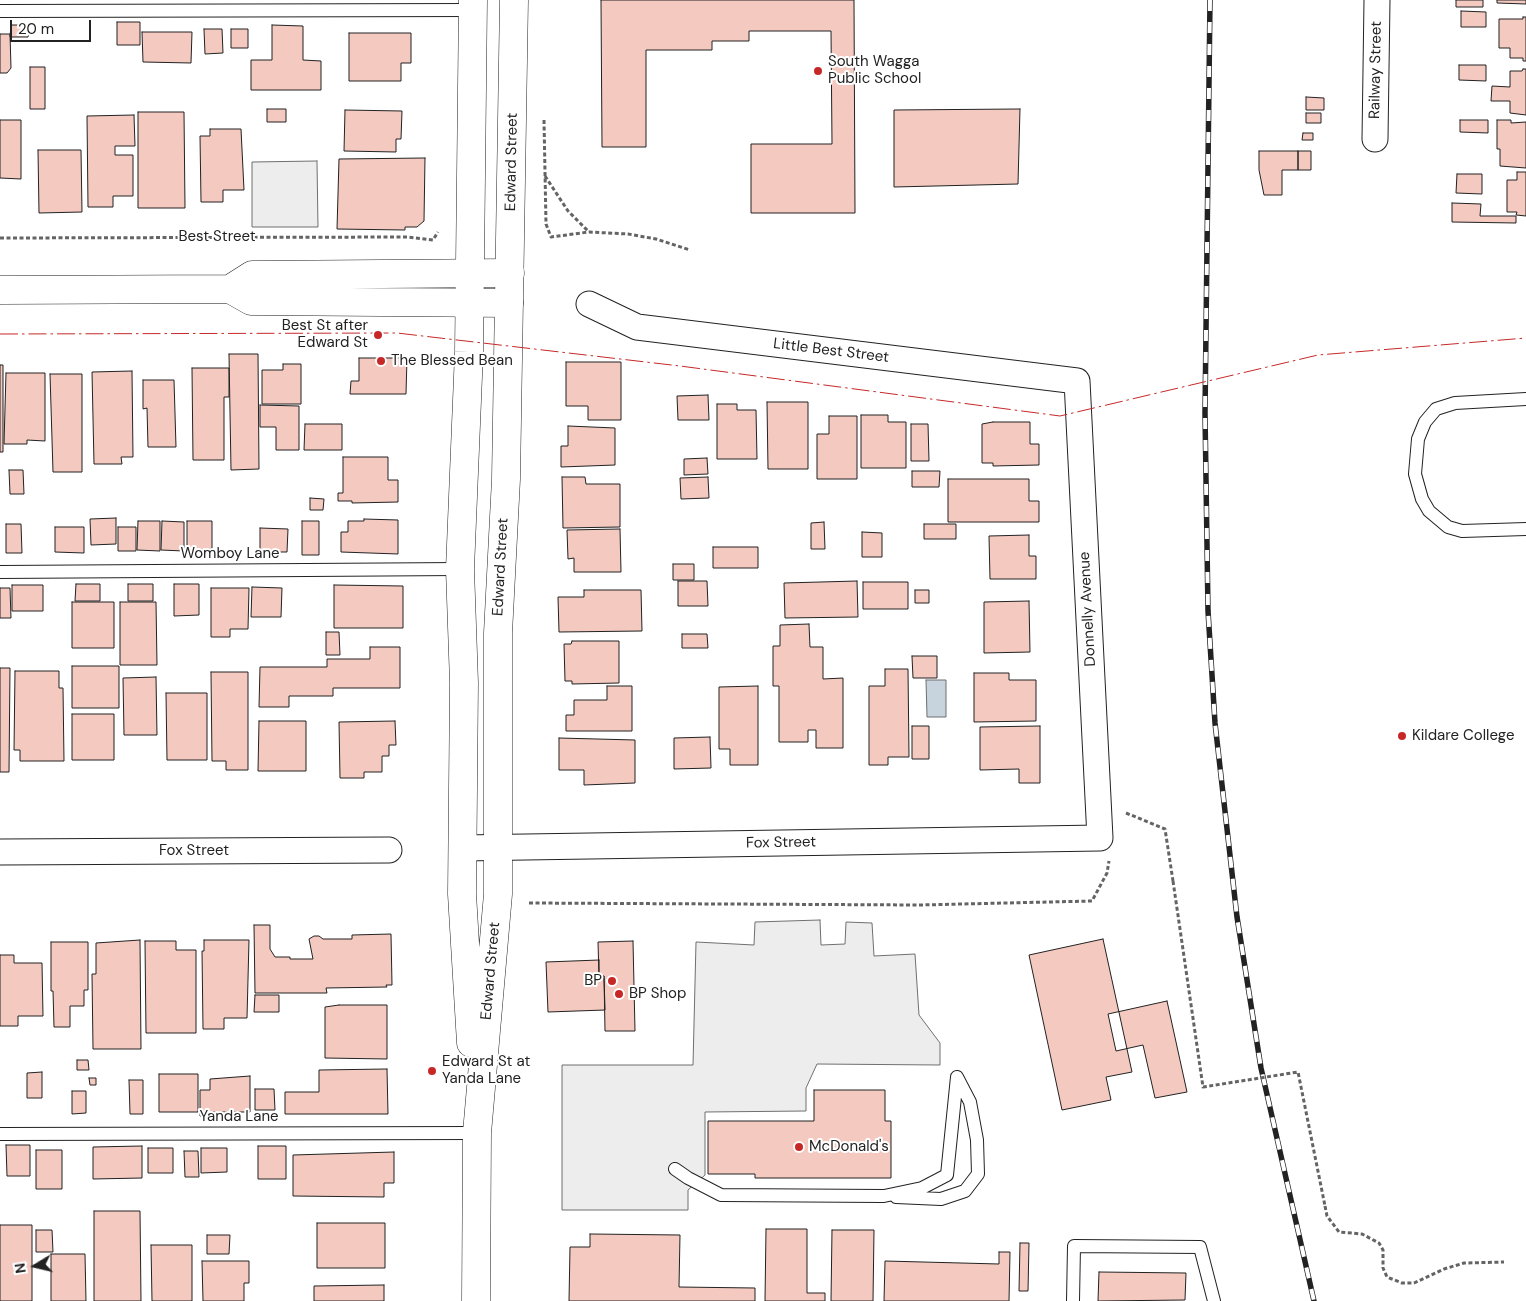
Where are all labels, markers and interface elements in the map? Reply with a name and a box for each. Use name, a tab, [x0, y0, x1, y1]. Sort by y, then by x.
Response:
scale bar	[12, 10, 94, 42]
text: 20 m	[18, 19, 54, 39]
street label: Railway Street	[1366, 21, 1386, 119]
place label: South Wagga Public School	[828, 53, 921, 88]
marker: South Wagga Public School	[812, 65, 824, 77]
street label: Edward Street	[502, 113, 522, 211]
street label: Best Street	[178, 228, 256, 246]
place label: Best St after Edward St	[282, 317, 368, 352]
marker: Best St after Edward St	[372, 329, 384, 341]
street label: Little Best Street	[772, 335, 890, 367]
place label: The Blessed Bean	[391, 352, 513, 370]
marker: The Blessed Bean	[375, 355, 387, 367]
street label: Edward Street	[489, 517, 513, 617]
street label: Womboy Lane	[180, 545, 280, 563]
street label: Donnelly Avenue	[1076, 551, 1100, 667]
place label: Kildare College	[1412, 727, 1514, 745]
marker: Kildare College	[1396, 730, 1408, 742]
street label: Fox Street	[746, 833, 816, 853]
street label: Fox Street	[159, 842, 229, 860]
street label: Edward Street	[478, 921, 504, 1021]
place label: BP	[584, 972, 602, 990]
marker: BP	[606, 975, 618, 987]
place label: BP Shop	[629, 985, 686, 1003]
marker: BP Shop	[613, 988, 625, 1000]
place label: Edward St at Yanda Lane	[442, 1053, 530, 1088]
marker: Edward St at Yanda Lane	[426, 1065, 438, 1077]
street label: Yanda Lane	[199, 1108, 279, 1126]
place label: McDonald's	[809, 1138, 889, 1156]
marker: McDonald's	[793, 1141, 805, 1153]
north arrow	[10, 1241, 60, 1291]
text: N	[10, 1262, 30, 1275]

